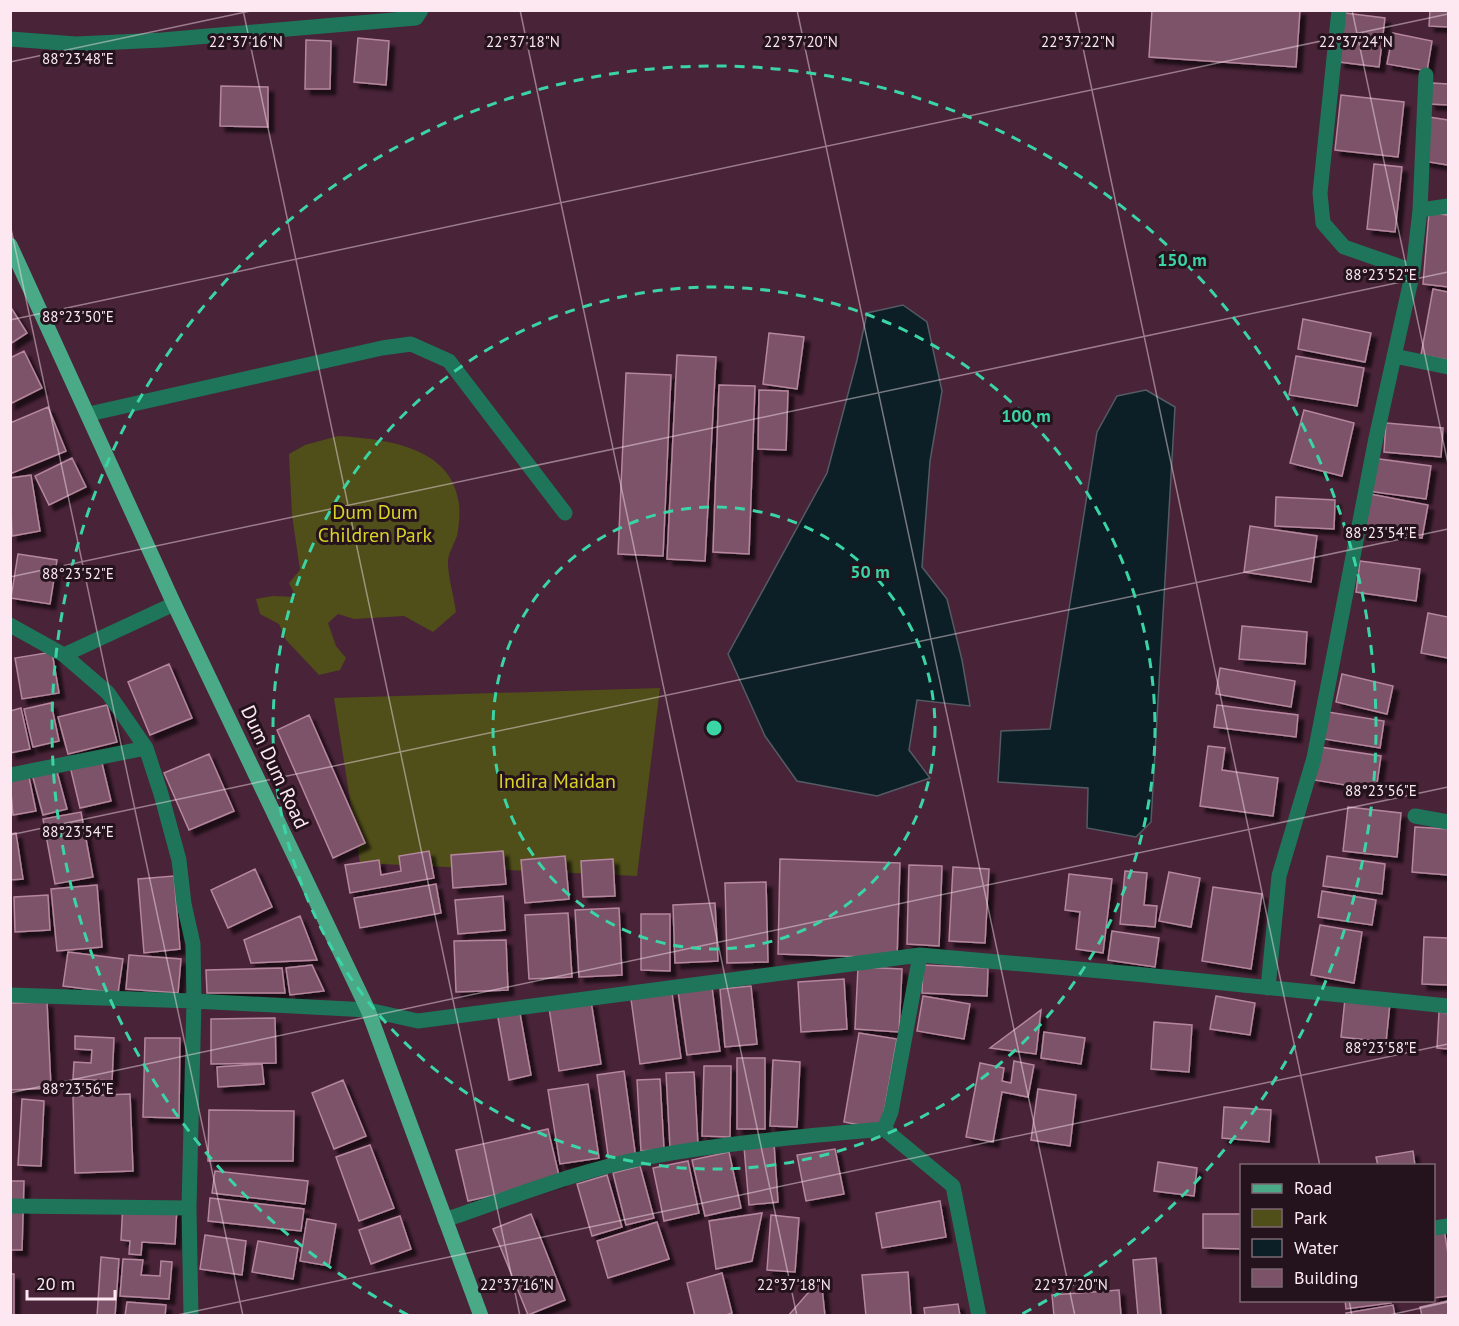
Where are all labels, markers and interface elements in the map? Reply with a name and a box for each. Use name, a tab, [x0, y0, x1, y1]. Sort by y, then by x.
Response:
text: 22°37'16"N	[209, 32, 283, 51]
text: 22°37'18"N	[486, 32, 560, 51]
text: 22°37'20"N	[764, 32, 838, 51]
text: 22°37'22"N	[1041, 32, 1115, 51]
text: 22°37'24"N	[1319, 32, 1393, 51]
text: 88°23'48"E	[42, 49, 114, 68]
text: 150 m	[1157, 248, 1207, 271]
text: 88°23'52"E	[1345, 265, 1417, 284]
text: 88°23'50"E	[42, 307, 114, 326]
text: 100 m	[1001, 404, 1051, 427]
park label: Dum Dum Children Park	[318, 499, 433, 548]
text: 88°23'54"E	[1345, 523, 1417, 542]
text: 50 m	[850, 560, 890, 583]
text: 88°23'52"E	[42, 564, 114, 583]
street label: Dum Dum Road	[235, 701, 315, 833]
centre of rings	[704, 718, 724, 738]
park label: Indira Maidan	[498, 768, 616, 794]
text: 88°23'56"E	[1345, 781, 1417, 800]
text: 88°23'54"E	[42, 822, 114, 841]
text: 88°23'58"E	[1345, 1038, 1417, 1057]
text: 88°23'56"E	[42, 1079, 114, 1098]
legend	[1240, 1164, 1435, 1302]
text: Road	[1294, 1176, 1332, 1199]
text: Park	[1294, 1206, 1327, 1229]
text: Water	[1294, 1236, 1338, 1259]
scale bar	[27, 1263, 116, 1301]
text: Building	[1294, 1266, 1358, 1289]
text: 20 m	[36, 1272, 75, 1295]
text: 22°37'16"N	[480, 1275, 554, 1294]
text: 22°37'18"N	[757, 1275, 831, 1294]
text: 22°37'20"N	[1034, 1275, 1108, 1294]

